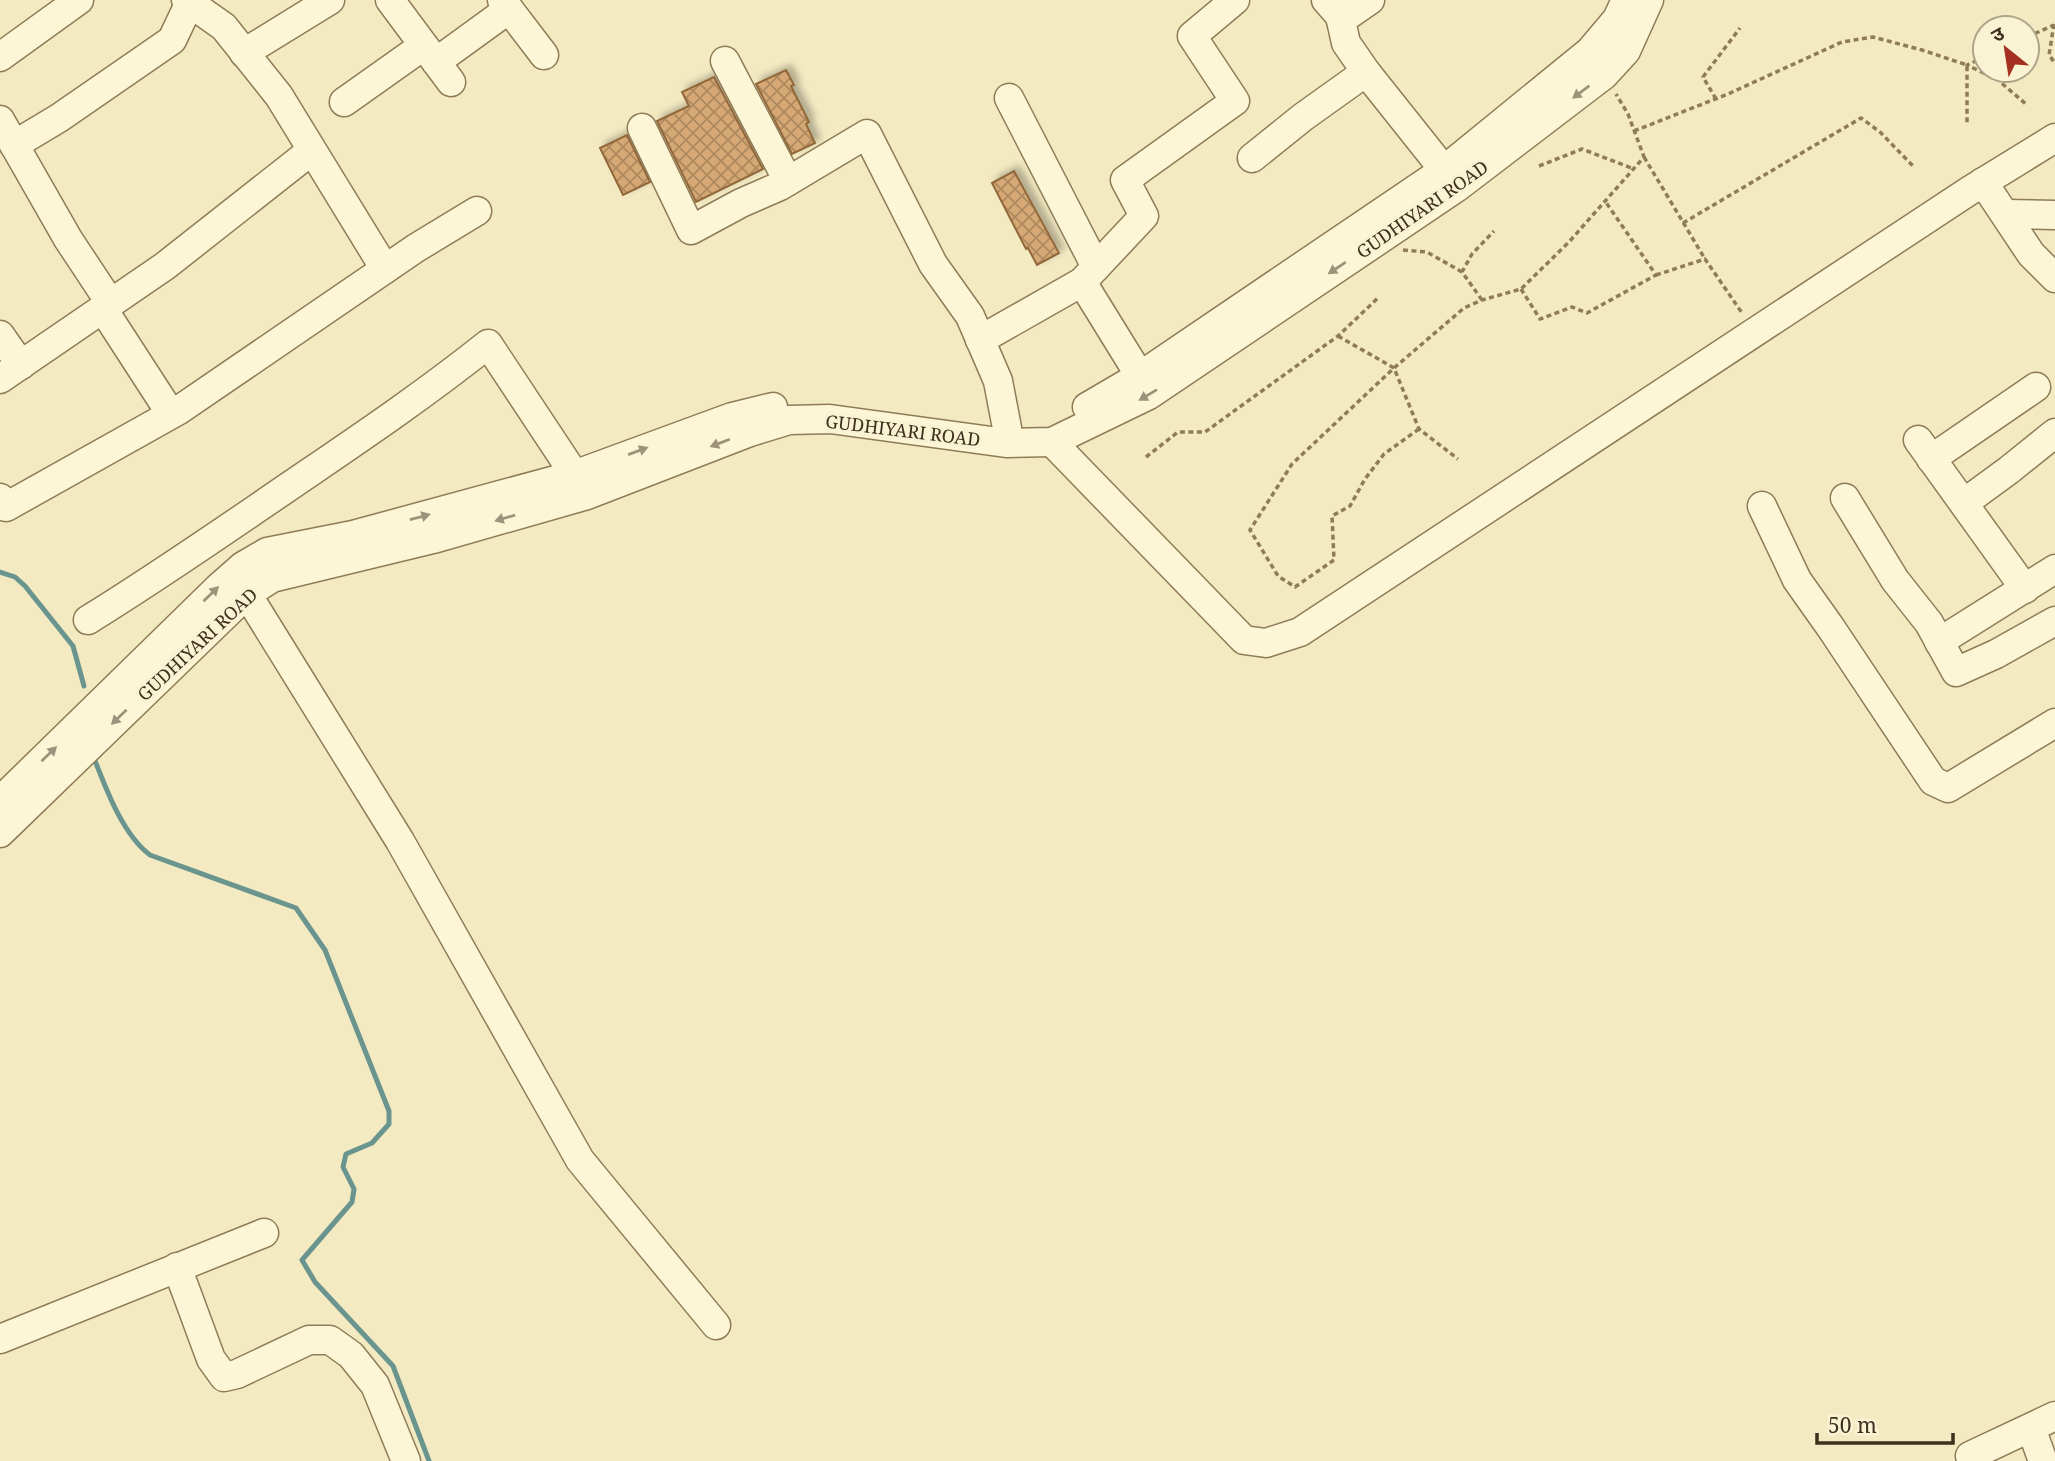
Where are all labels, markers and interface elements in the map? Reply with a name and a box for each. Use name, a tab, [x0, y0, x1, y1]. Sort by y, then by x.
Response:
north arrow	[1971, 14, 2041, 84]
text: उ	[1986, 20, 2010, 48]
one-way arrow	[1572, 84, 1590, 98]
street label: GUDHIYARI ROAD	[1351, 155, 1493, 263]
one-way arrow	[1328, 261, 1346, 275]
one-way arrow	[1139, 389, 1158, 401]
street label: GUDHIYARI ROAD	[824, 409, 982, 451]
one-way arrow	[709, 438, 730, 449]
one-way arrow	[627, 445, 648, 456]
one-way arrow	[410, 511, 431, 521]
one-way arrow	[494, 514, 515, 524]
street label: GUDHIYARI ROAD	[132, 582, 262, 706]
one-way arrow	[202, 587, 219, 603]
one-way arrow	[111, 709, 128, 725]
one-way arrow	[40, 747, 57, 763]
scale bar	[1817, 1402, 1954, 1446]
text: 50 m	[1828, 1411, 1877, 1439]

